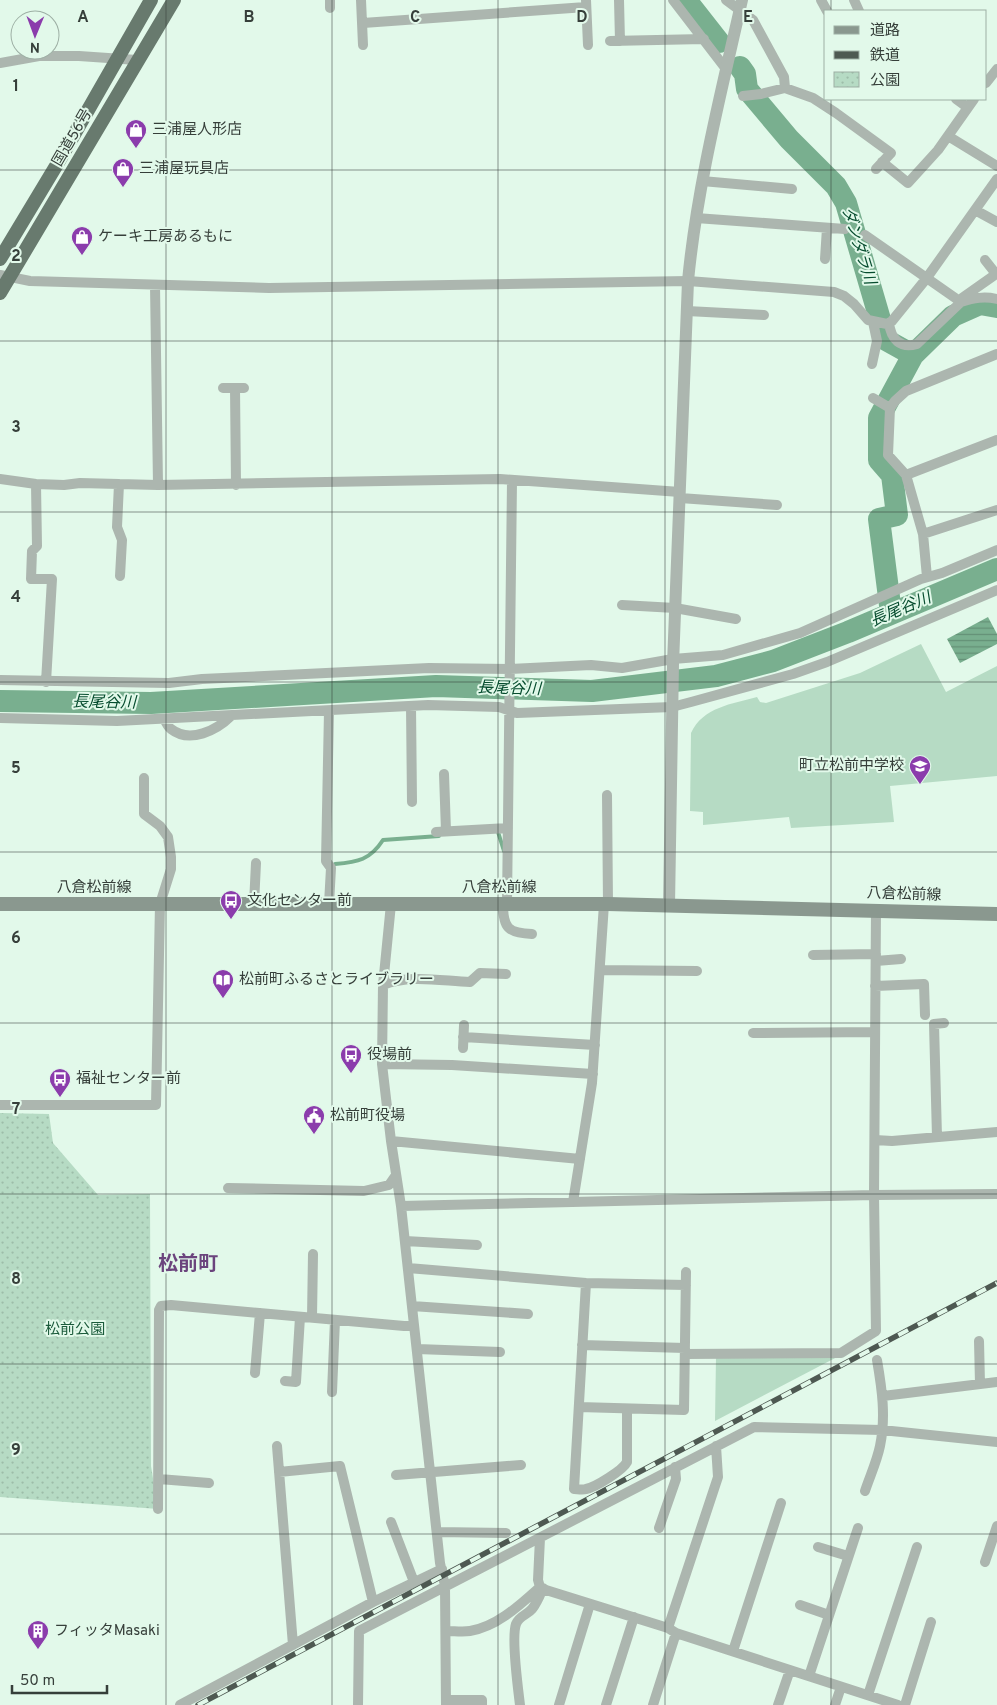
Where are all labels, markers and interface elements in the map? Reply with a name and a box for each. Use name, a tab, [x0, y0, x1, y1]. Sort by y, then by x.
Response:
text: A	[77, 8, 89, 28]
text: B	[243, 8, 255, 28]
text: C	[410, 8, 420, 28]
text: D	[576, 8, 588, 28]
text: E	[743, 8, 753, 28]
north arrow	[10, 10, 60, 60]
legend	[824, 10, 987, 100]
text: 道路	[870, 22, 900, 41]
text: N	[30, 38, 40, 55]
text: 鉄道	[870, 47, 900, 66]
text: 公園	[870, 72, 900, 91]
text: 1	[13, 77, 19, 97]
street label: 国道56号	[49, 106, 97, 170]
shop icon: 三浦屋人形店	[124, 118, 148, 149]
place label: 三浦屋人形店	[152, 120, 242, 140]
shop icon: 三浦屋玩具店	[111, 157, 135, 188]
place label: 三浦屋玩具店	[139, 159, 229, 179]
water label: ダンダラ川	[837, 205, 880, 289]
shop icon: ケーキ工房あるもに	[70, 225, 94, 256]
place label: ケーキ工房あるもに	[98, 228, 233, 247]
text: 2	[11, 247, 21, 267]
text: 3	[11, 418, 21, 438]
text: 4	[11, 588, 21, 608]
water label: 長尾谷川	[868, 588, 936, 632]
water label: 長尾谷川	[477, 678, 543, 700]
water label: 長尾谷川	[72, 692, 138, 714]
school or university icon: 町立松前中学校	[908, 754, 932, 785]
place label: 町立松前中学校	[799, 757, 904, 776]
text: 5	[11, 759, 21, 779]
street label: 八倉松前線	[56, 879, 132, 898]
street label: 八倉松前線	[461, 879, 537, 898]
street label: 八倉松前線	[866, 884, 942, 906]
bus stop icon: 文化センター前	[219, 889, 243, 920]
place label: 文化センター前	[247, 892, 352, 911]
text: 6	[11, 929, 21, 949]
library icon: 松前町ふるさとライブラリー	[211, 968, 235, 999]
place label: 松前町ふるさとライブラリー	[239, 971, 434, 990]
bus stop icon: 役場前	[339, 1043, 363, 1074]
place label: 役場前	[367, 1046, 412, 1065]
bus stop icon: 福祉センター前	[48, 1067, 72, 1098]
place label: 福祉センター前	[76, 1070, 181, 1089]
text: 7	[12, 1100, 20, 1120]
public building icon: 松前町役場	[302, 1104, 326, 1135]
place label: 松前町役場	[330, 1107, 405, 1126]
district label: 松前町	[158, 1252, 218, 1278]
text: 8	[11, 1270, 21, 1290]
park label: 松前公園	[45, 1321, 105, 1340]
text: 9	[11, 1441, 21, 1461]
building icon: フィッタMasaki	[26, 1619, 50, 1650]
place label: フィッタMasaki	[54, 1622, 160, 1641]
scale bar	[12, 1662, 108, 1694]
text: 50 m	[20, 1672, 55, 1691]

